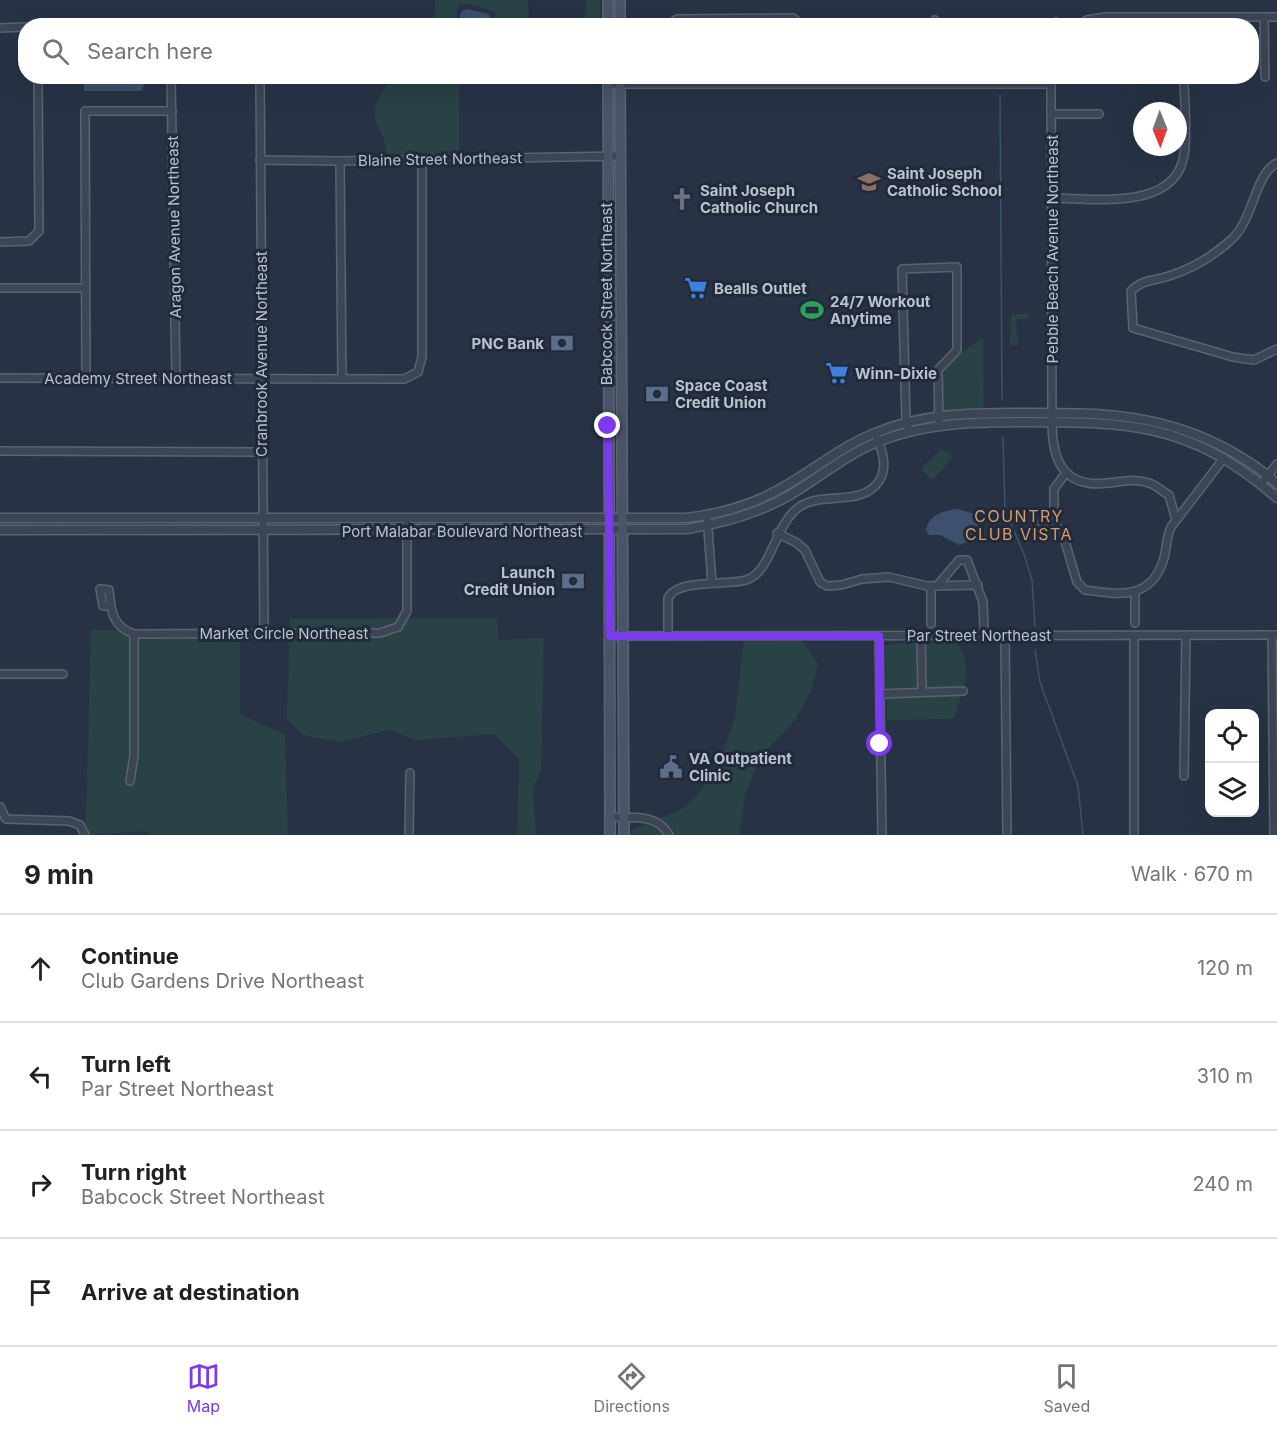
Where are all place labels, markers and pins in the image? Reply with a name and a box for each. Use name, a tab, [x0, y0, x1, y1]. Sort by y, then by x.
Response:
place label: Saint Joseph Catholic School	[887, 164, 1002, 200]
school or university icon: Saint Joseph Catholic School	[856, 169, 882, 195]
place label: Saint Joseph Catholic Church	[700, 181, 818, 217]
church icon: Saint Joseph Catholic Church	[669, 186, 695, 212]
supermarket icon: Bealls Outlet	[683, 275, 709, 301]
place label: Bealls Outlet	[714, 279, 807, 298]
place label: 24/7 Workout Anytime	[830, 292, 931, 328]
sports icon: 24/7 Workout Anytime	[799, 297, 825, 323]
bank icon: PNC Bank	[549, 330, 575, 356]
place label: PNC Bank	[472, 334, 544, 353]
supermarket icon: Winn-Dixie	[824, 360, 850, 386]
place label: Winn-Dixie	[855, 364, 937, 383]
place label: Space Coast Credit Union	[675, 376, 768, 412]
bank icon: Space Coast Credit Union	[644, 381, 670, 407]
place label: Launch Credit Union	[464, 563, 555, 599]
bank icon: Launch Credit Union	[560, 568, 586, 594]
place label: VA Outpatient Clinic	[689, 749, 792, 785]
public building icon: VA Outpatient Clinic	[658, 754, 684, 780]

